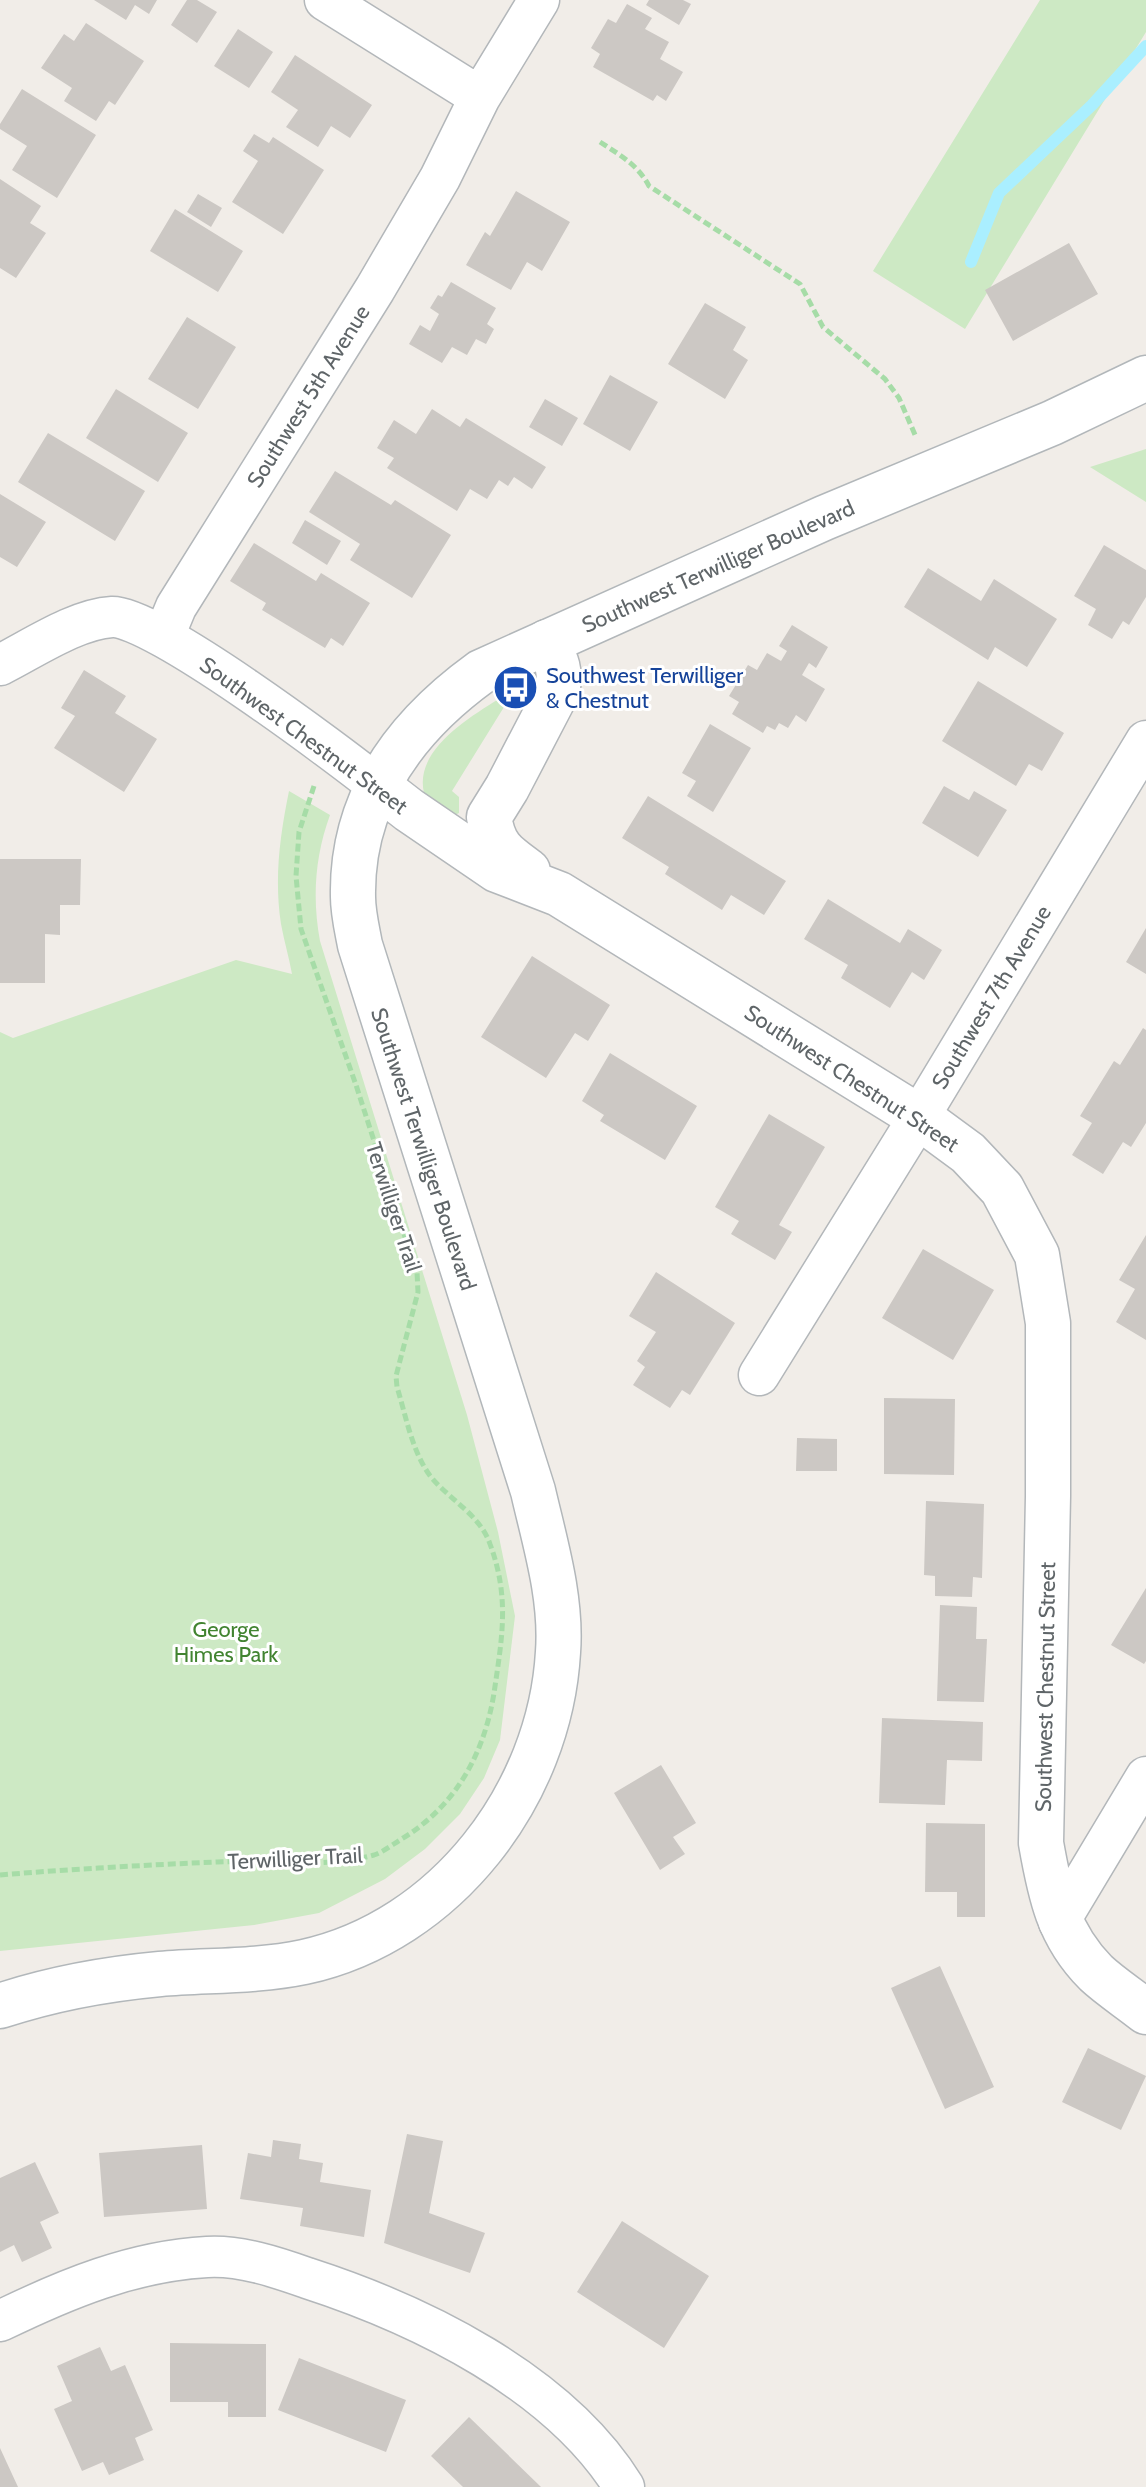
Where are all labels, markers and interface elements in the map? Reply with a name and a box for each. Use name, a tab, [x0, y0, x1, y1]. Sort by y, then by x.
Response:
street label: Southwest 5th Avenue	[241, 300, 376, 493]
street label: Southwest Terwilliger Boulevard	[578, 494, 859, 639]
street label: Southwest Chestnut Street	[195, 651, 413, 820]
place label: Southwest Terwilliger & Chestnut	[546, 662, 743, 714]
bus stop icon: Southwest Terwilliger & Chestnut	[491, 664, 539, 712]
street label: Southwest 7th Avenue	[926, 901, 1057, 1094]
street label: Southwest Chestnut Street	[739, 999, 964, 1158]
street label: Southwest Terwilliger Boulevard	[365, 1005, 482, 1294]
street label: Terwilliger Trail	[360, 1139, 427, 1276]
street label: Southwest Chestnut Street	[1030, 1561, 1061, 1812]
park label: George Himes Park	[174, 1616, 278, 1668]
street label: Terwilliger Trail	[227, 1841, 364, 1876]

